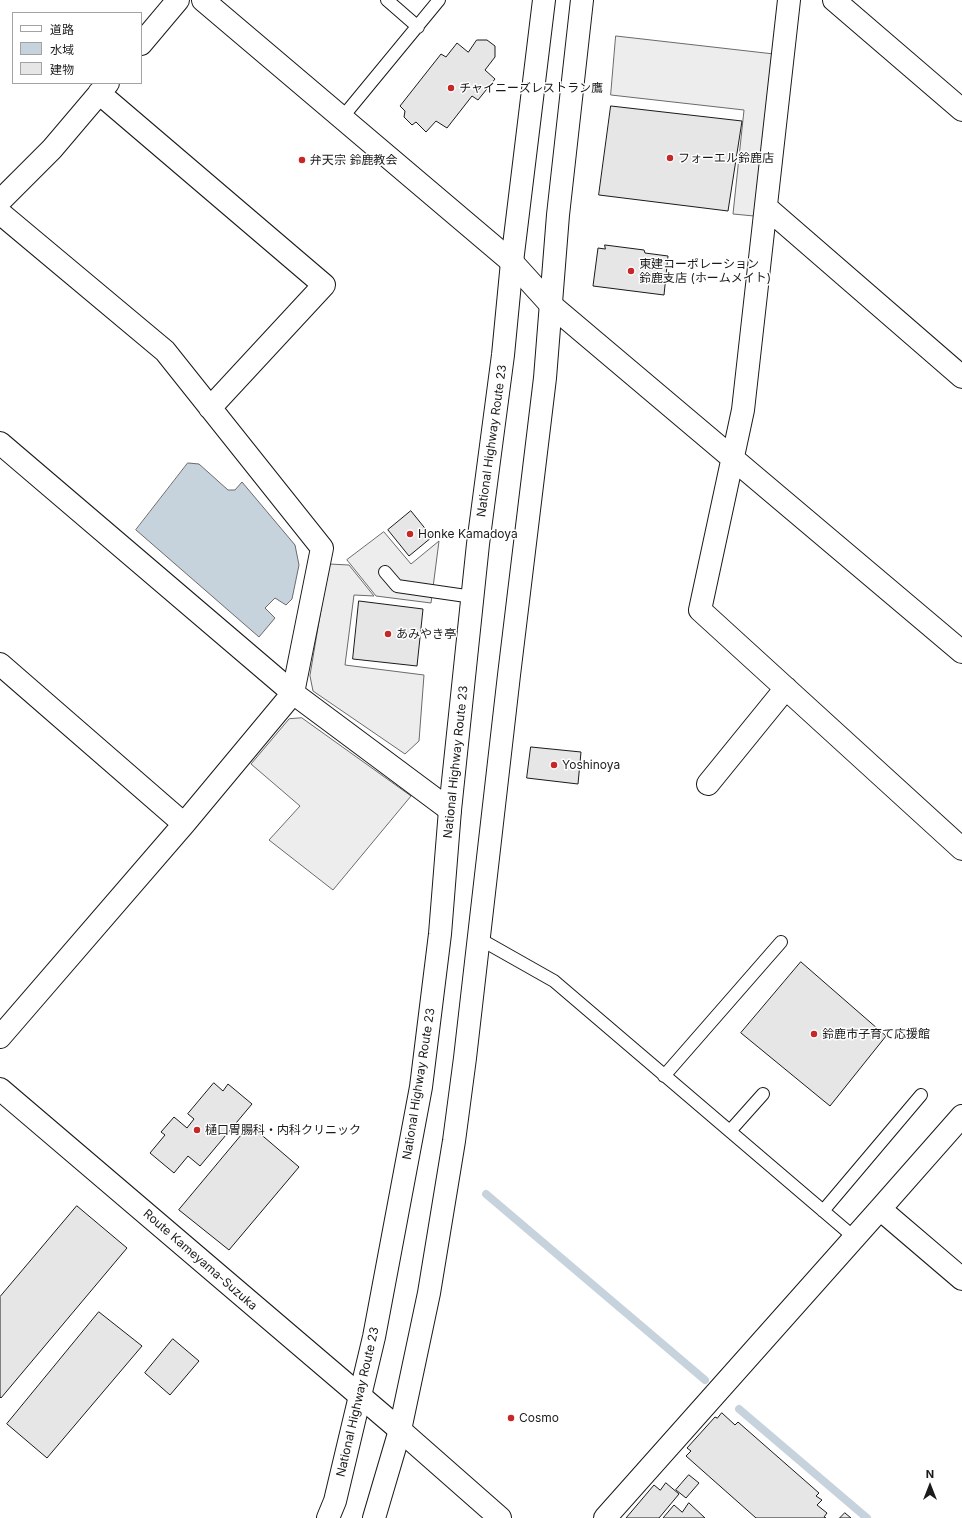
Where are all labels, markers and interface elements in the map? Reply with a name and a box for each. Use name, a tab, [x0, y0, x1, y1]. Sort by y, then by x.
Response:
legend	[12, 12, 142, 84]
text: 道路	[50, 22, 74, 37]
text: 水域	[50, 42, 74, 57]
text: 建物	[50, 62, 74, 77]
place label: チャイニーズレストラン鷹	[459, 81, 603, 95]
marker: チャイニーズレストラン鷹	[446, 83, 456, 93]
place label: フォーエル鈴鹿店	[678, 151, 774, 165]
place label: 弁天宗 鈴鹿教会	[310, 153, 397, 167]
marker: フォーエル鈴鹿店	[665, 153, 675, 163]
marker: 弁天宗 鈴鹿教会	[297, 155, 307, 165]
place label: 東建コーポレーション 鈴鹿支店 (ホームメイト)	[639, 257, 771, 285]
marker: 東建コーポレーション 鈴鹿支店 (ホームメイト)	[626, 266, 636, 276]
street label: National Highway Route 23	[474, 364, 510, 518]
place label: Honke Kamadoya	[418, 527, 518, 541]
marker: Honke Kamadoya	[405, 529, 415, 539]
place label: あみやき亭	[396, 627, 456, 641]
marker: あみやき亭	[383, 629, 393, 639]
street label: National Highway Route 23	[441, 685, 471, 839]
place label: Yoshinoya	[562, 758, 620, 772]
marker: Yoshinoya	[549, 760, 559, 770]
street label: National Highway Route 23	[400, 1007, 438, 1161]
place label: 鈴鹿市子育て応援館	[822, 1027, 930, 1041]
marker: 鈴鹿市子育て応援館	[809, 1029, 819, 1039]
place label: 樋口胃腸科・内科クリニック	[205, 1123, 361, 1137]
marker: 樋口胃腸科・内科クリニック	[192, 1125, 202, 1135]
street label: Route Kameyama-Suzuka	[140, 1207, 260, 1313]
street label: National Highway Route 23	[334, 1326, 382, 1478]
place label: Cosmo	[519, 1411, 559, 1425]
marker: Cosmo	[506, 1413, 516, 1423]
north arrow	[910, 1466, 950, 1506]
text: N	[926, 1467, 934, 1481]

